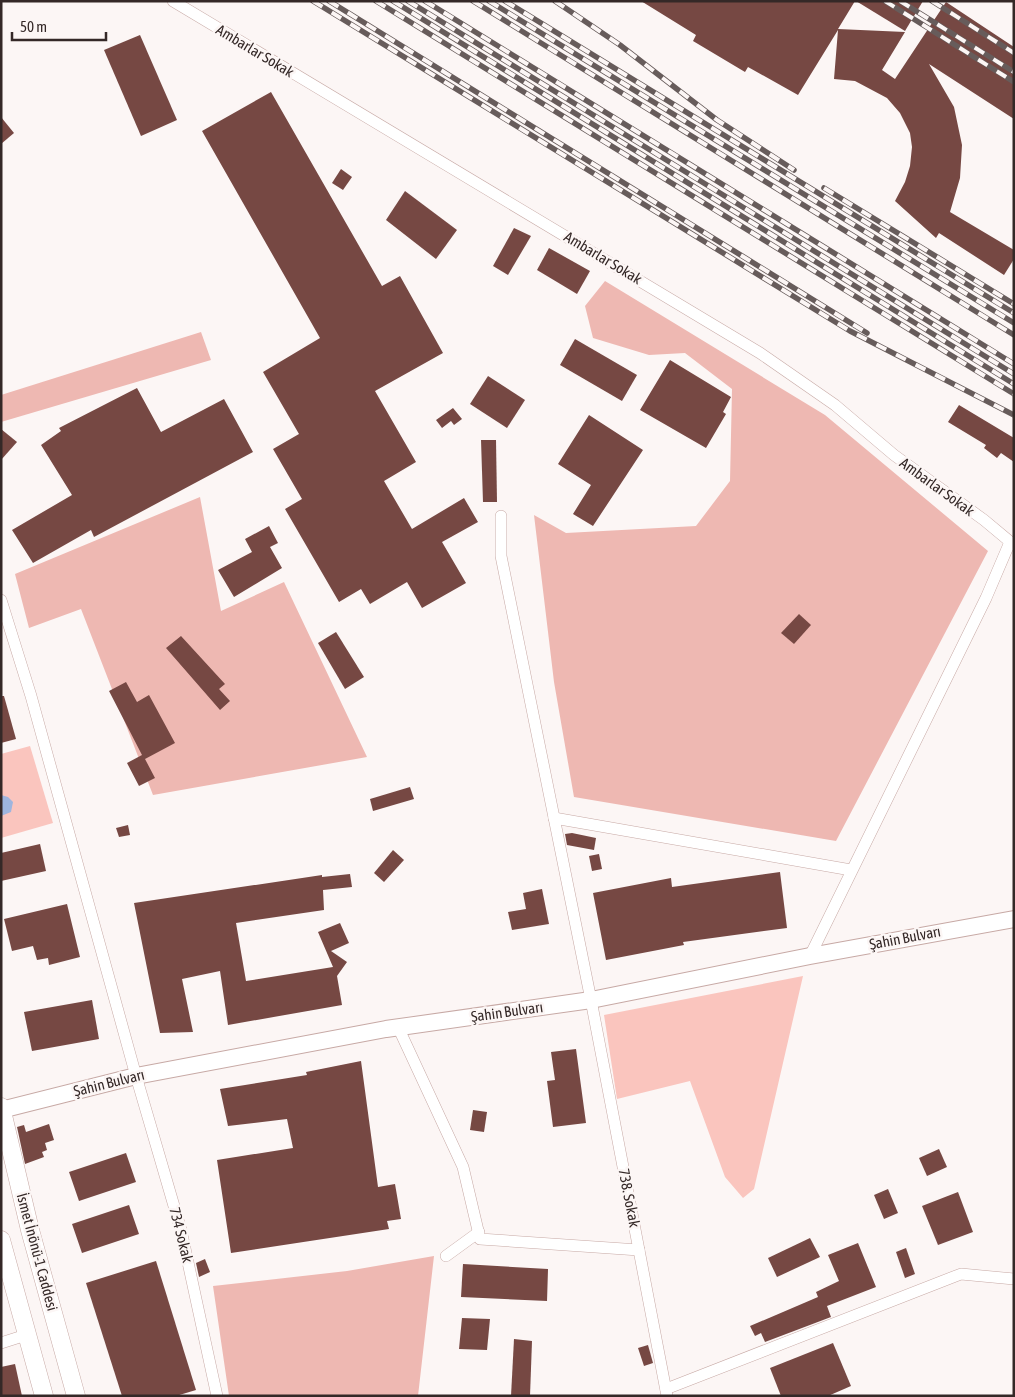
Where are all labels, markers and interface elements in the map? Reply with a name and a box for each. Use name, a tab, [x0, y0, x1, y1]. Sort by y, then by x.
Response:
scale bar	[12, 10, 106, 42]
text: 50 m	[20, 18, 47, 35]
street label: Ambarlar Sokak	[213, 21, 298, 81]
street label: Ambarlar Sokak	[561, 228, 646, 288]
street label: Ambarlar Sokak	[897, 454, 978, 519]
street label: Şahin Bulvarı	[868, 922, 942, 953]
street label: Şahin Bulvarı	[470, 998, 544, 1025]
street label: Şahin Bulvarı	[72, 1066, 146, 1100]
street label: 738. Sokak	[615, 1167, 644, 1229]
street label: İsmet İnönü-1 Caddesi	[14, 1191, 61, 1313]
street label: 734 Sokak	[166, 1205, 197, 1265]

